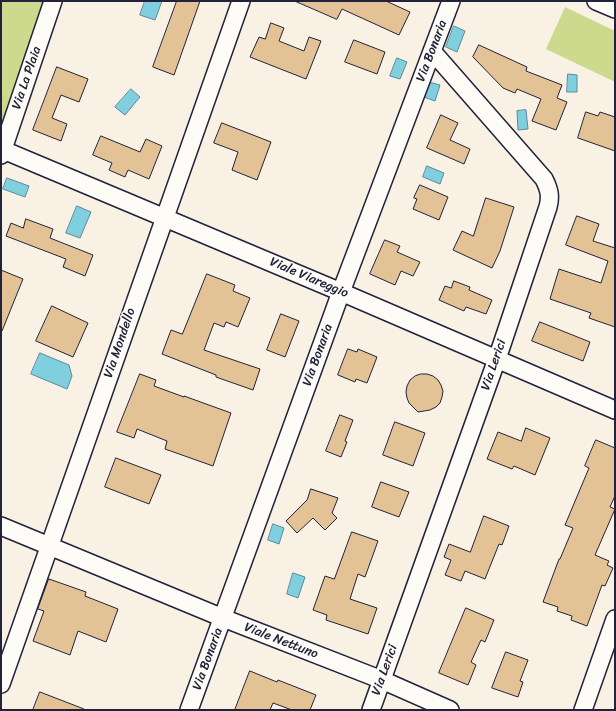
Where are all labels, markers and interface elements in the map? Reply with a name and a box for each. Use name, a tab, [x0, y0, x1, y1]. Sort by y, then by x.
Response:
street label: Via Bonaria	[413, 18, 451, 84]
street label: Via La Plaia	[9, 45, 45, 111]
street label: Viale Viareggio	[267, 254, 351, 302]
street label: Via Mondello	[101, 306, 139, 380]
street label: Via Bonaria	[300, 322, 336, 388]
street label: Via Lerici	[478, 337, 510, 393]
street label: Viale Nettuno	[242, 620, 320, 662]
street label: Via Bonaria	[190, 626, 226, 692]
street label: Via Lerici	[369, 642, 401, 698]

